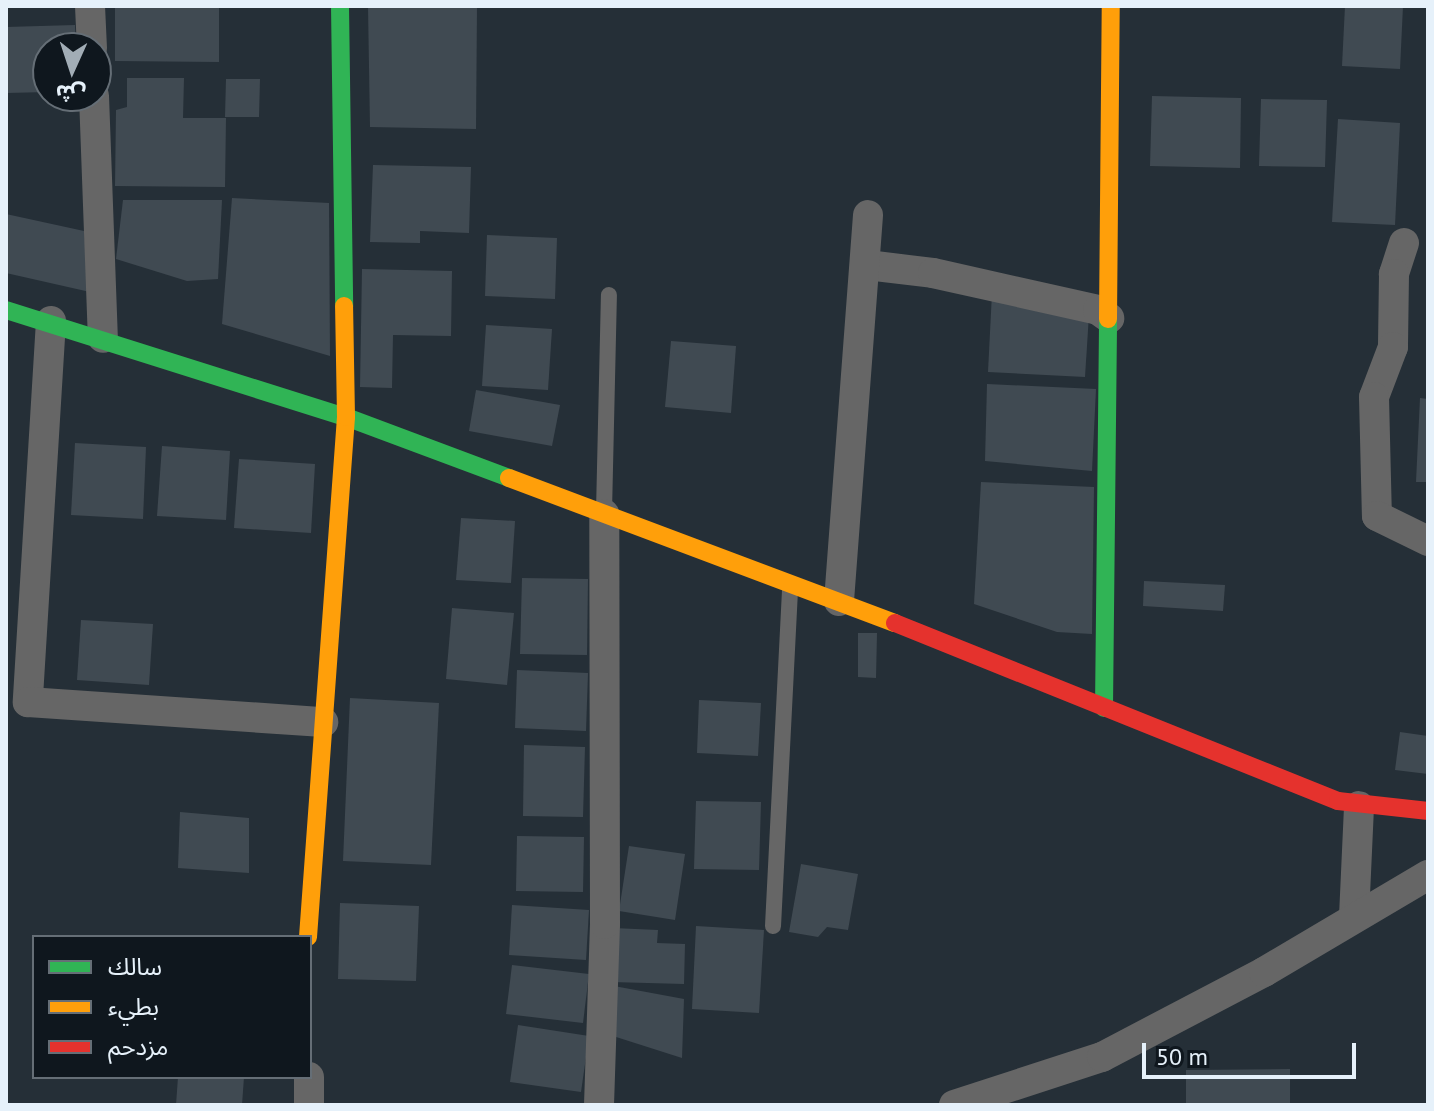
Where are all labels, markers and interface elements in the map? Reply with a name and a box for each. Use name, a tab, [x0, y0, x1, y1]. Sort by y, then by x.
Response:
north arrow	[32, 32, 112, 112]
text: ش	[55, 79, 87, 109]
legend	[32, 935, 312, 1079]
text: سالك	[108, 951, 162, 982]
text: بطيء	[108, 991, 159, 1022]
scale bar	[1146, 1027, 1360, 1077]
text: مزدحم	[108, 1031, 168, 1062]
text: 50 m	[1156, 1041, 1208, 1072]

